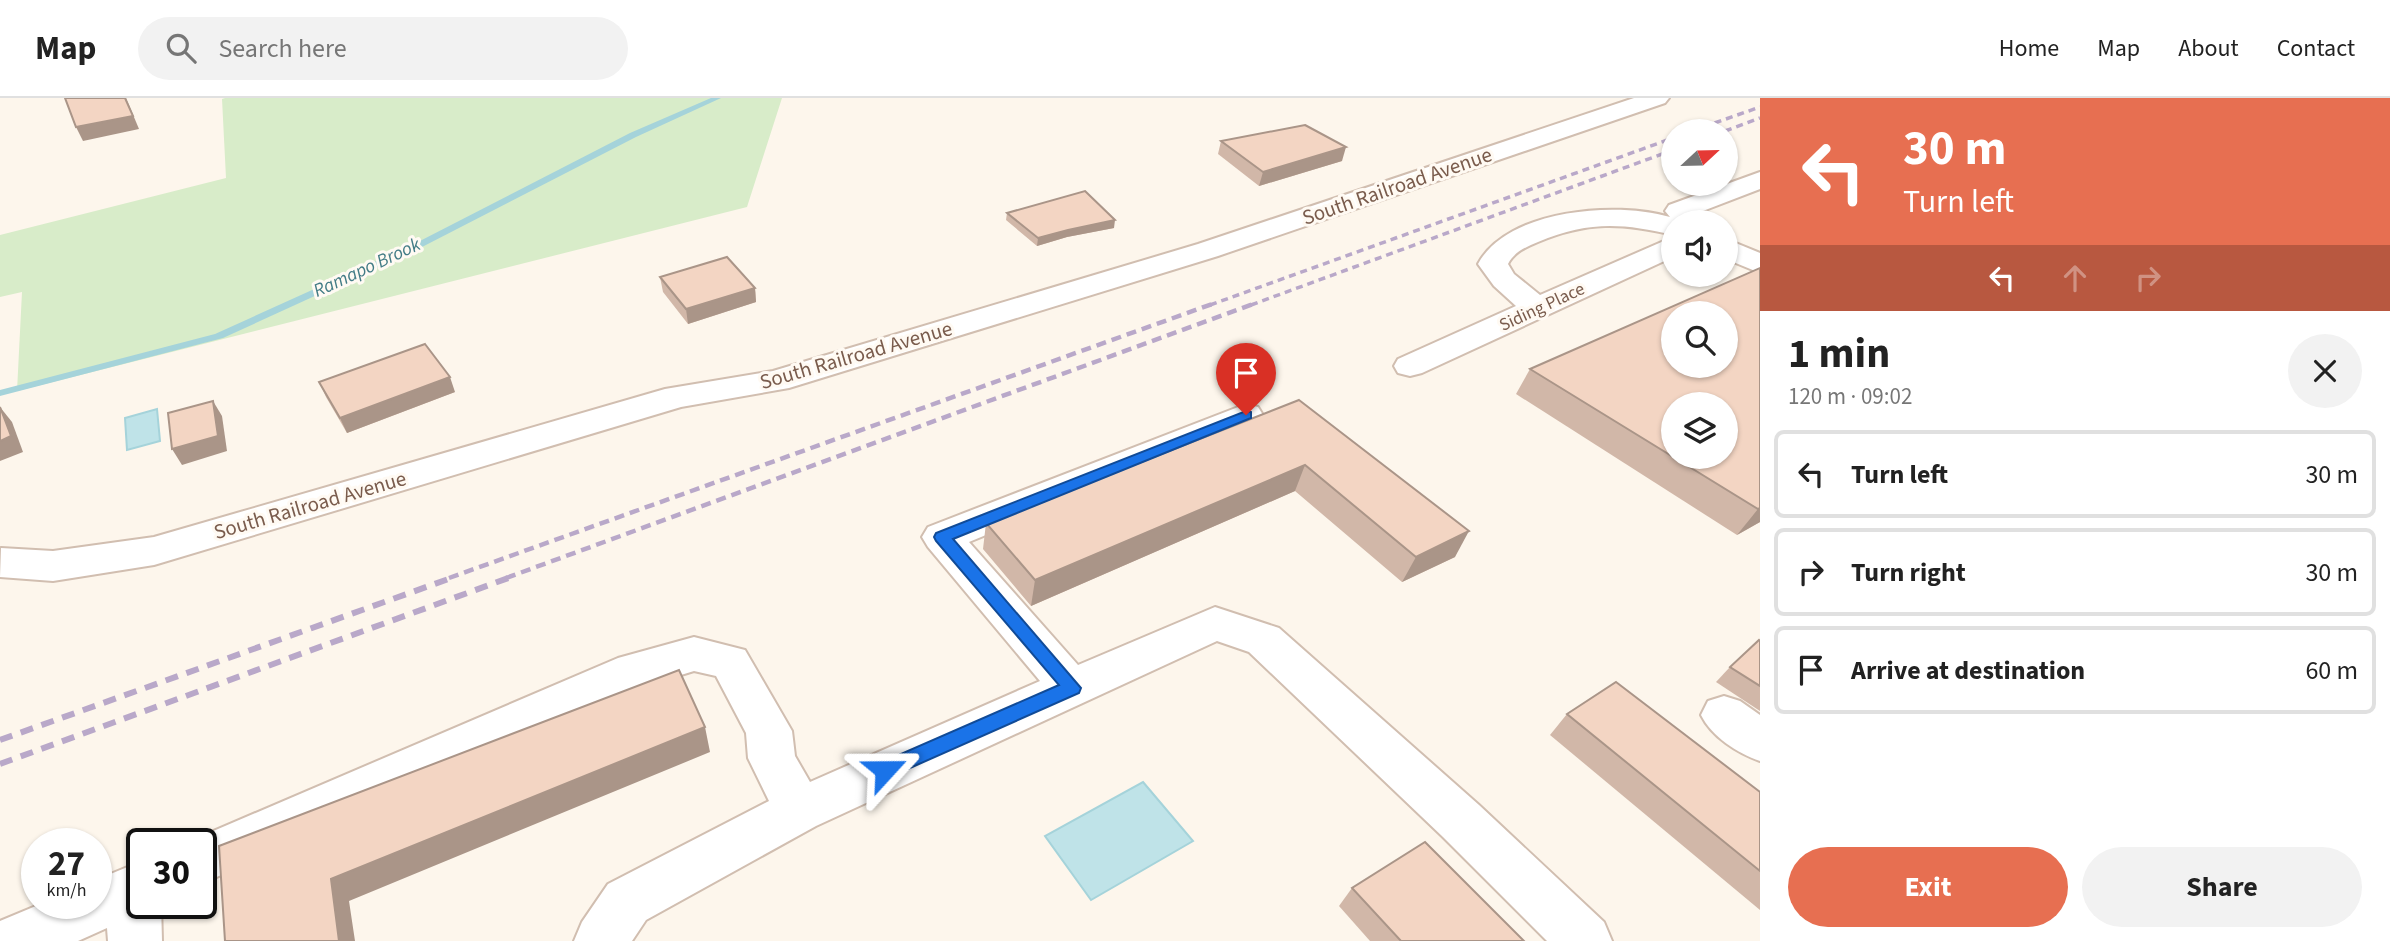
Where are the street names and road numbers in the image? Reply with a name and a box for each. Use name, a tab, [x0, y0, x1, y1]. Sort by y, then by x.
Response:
street label: South Railroad Avenue	[1298, 139, 1496, 233]
street label: Siding Place	[1495, 276, 1589, 338]
street label: South Railroad Avenue	[756, 313, 956, 397]
street label: South Railroad Avenue	[210, 463, 410, 547]

